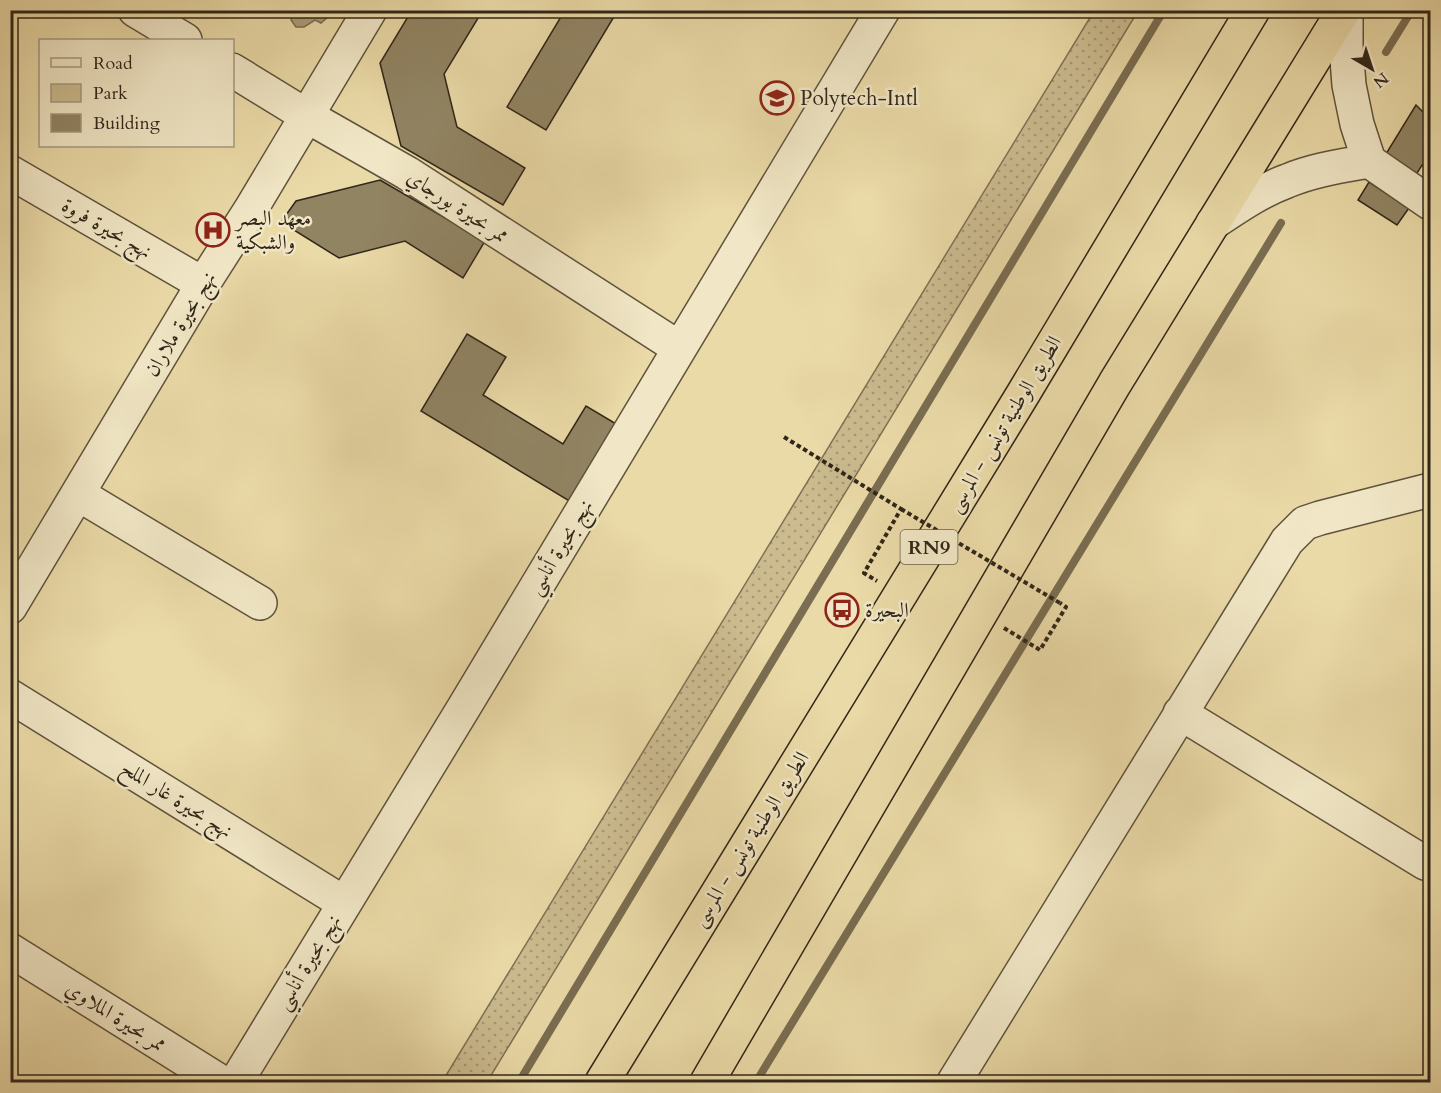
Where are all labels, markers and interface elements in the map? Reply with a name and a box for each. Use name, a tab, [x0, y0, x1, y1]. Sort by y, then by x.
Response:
legend	[39, 39, 234, 147]
north arrow	[1342, 39, 1402, 99]
text: Road	[93, 51, 133, 76]
text: N	[1368, 67, 1393, 93]
school or university icon: Polytech-Intl	[759, 80, 795, 116]
text: Park	[93, 81, 128, 106]
place label: Polytech-Intl	[800, 84, 918, 113]
text: Building	[93, 111, 161, 136]
street label: ممر بحيرة بورجاي	[401, 163, 514, 251]
street label: نهج بحيرة فروة	[54, 191, 157, 269]
place label: معهد البصر والشبكية	[234, 204, 311, 257]
hospital icon: معهد البصر والشبكية	[195, 212, 231, 248]
street label: نهج بحيرة ملاران	[138, 266, 227, 384]
street label: الطريق الوطنية تونس - المرسى	[940, 330, 1069, 518]
street label: نهج بحيرة أناسي	[520, 493, 605, 603]
road number: RN9	[900, 530, 958, 564]
bus stop icon: البحيرة	[824, 592, 860, 628]
place label: البحيرة	[865, 596, 909, 625]
street label: الطريق الوطنية تونس - المرسى	[685, 746, 816, 932]
street label: نهج بحيرة غار الملح	[113, 753, 238, 849]
street label: نهج بحيرة أناسي	[268, 908, 353, 1018]
street label: ممر بحيرة الملاوي	[59, 974, 172, 1060]

